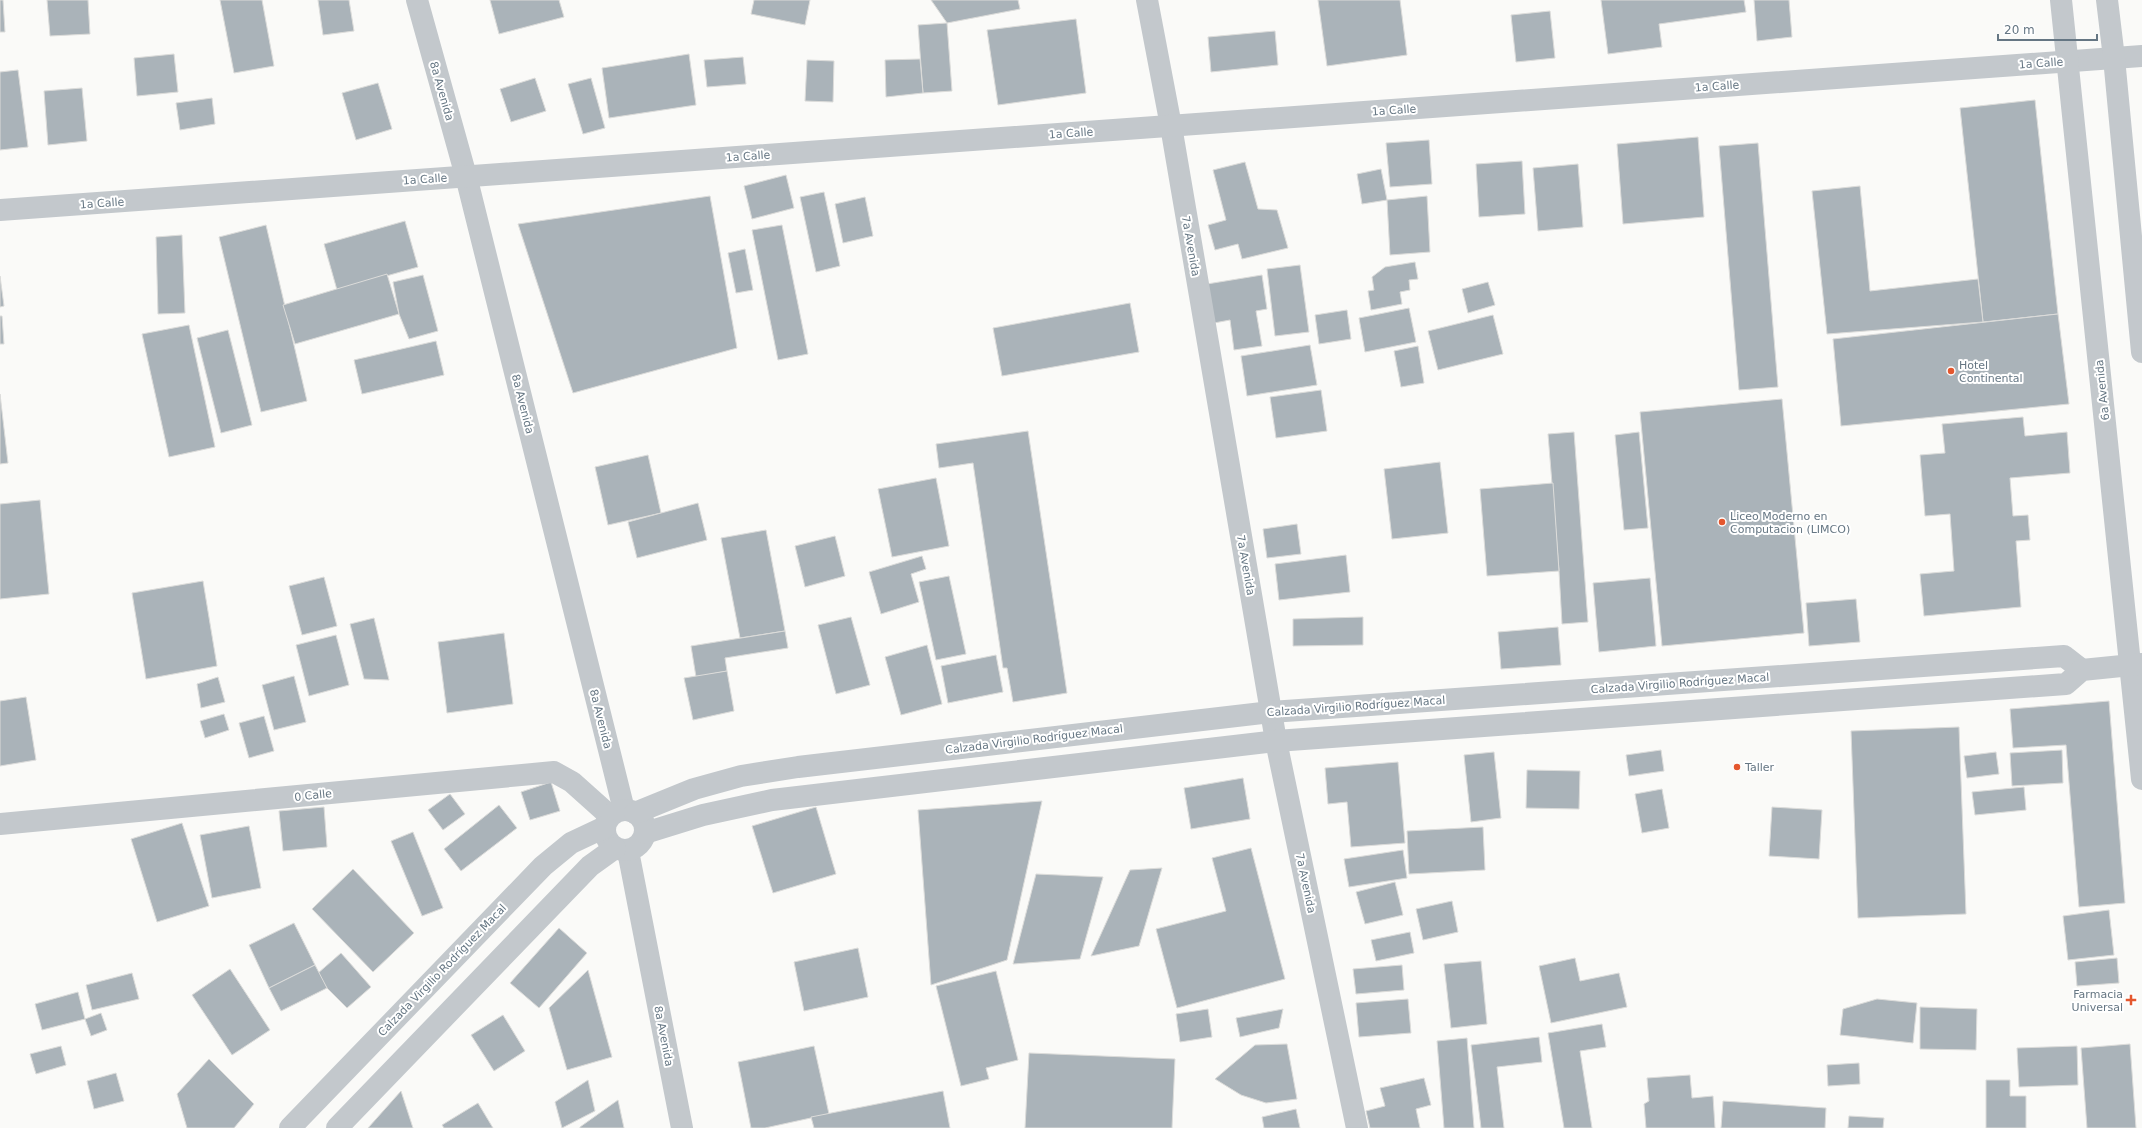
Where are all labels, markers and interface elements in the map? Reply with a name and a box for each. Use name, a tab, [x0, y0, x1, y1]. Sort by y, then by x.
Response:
scale bar	[1998, 16, 2097, 42]
text: 20 m	[2004, 23, 2035, 37]
street label: 1a Calle	[2018, 55, 2064, 72]
street label: 8a Avenida	[427, 60, 456, 122]
street label: 1a Calle	[1694, 78, 1740, 95]
street label: 1a Calle	[1371, 102, 1417, 119]
street label: 1a Calle	[1048, 125, 1094, 142]
street label: 1a Calle	[725, 148, 771, 165]
street label: 1a Calle	[402, 171, 448, 188]
street label: 1a Calle	[79, 195, 125, 212]
street label: 7a Avenida	[1179, 215, 1202, 277]
place label: Hotel Continental	[1959, 359, 2023, 385]
street label: 6a Avenida	[2093, 359, 2112, 421]
marker: Hotel Continental	[1946, 366, 1956, 376]
street label: 8a Avenida	[509, 373, 536, 435]
place label: Liceo Moderno en Computacion (LIMCO)	[1730, 510, 1850, 536]
marker: Liceo Moderno en Computacion (LIMCO)	[1717, 517, 1727, 527]
street label: 7a Avenida	[1234, 534, 1257, 596]
street label: Calzada Virgilio Rodríguez Macal	[1590, 671, 1770, 696]
street label: 8a Avenida	[587, 688, 614, 750]
street label: Calzada Virgilio Rodríguez Macal	[1266, 694, 1446, 719]
street label: Calzada Virgilio Rodríguez Macal	[945, 722, 1124, 757]
place label: Taller	[1744, 761, 1775, 774]
marker: Taller	[1732, 762, 1742, 772]
street label: 0 Calle	[294, 787, 333, 804]
street label: 7a Avenida	[1293, 852, 1318, 914]
street label: Calzada Virgilio Rodríguez Macal	[376, 902, 509, 1039]
place label: Farmacia Universal	[2072, 988, 2123, 1014]
marker: Farmacia Universal	[2126, 995, 2136, 1005]
street label: 8a Avenida	[651, 1005, 676, 1067]

